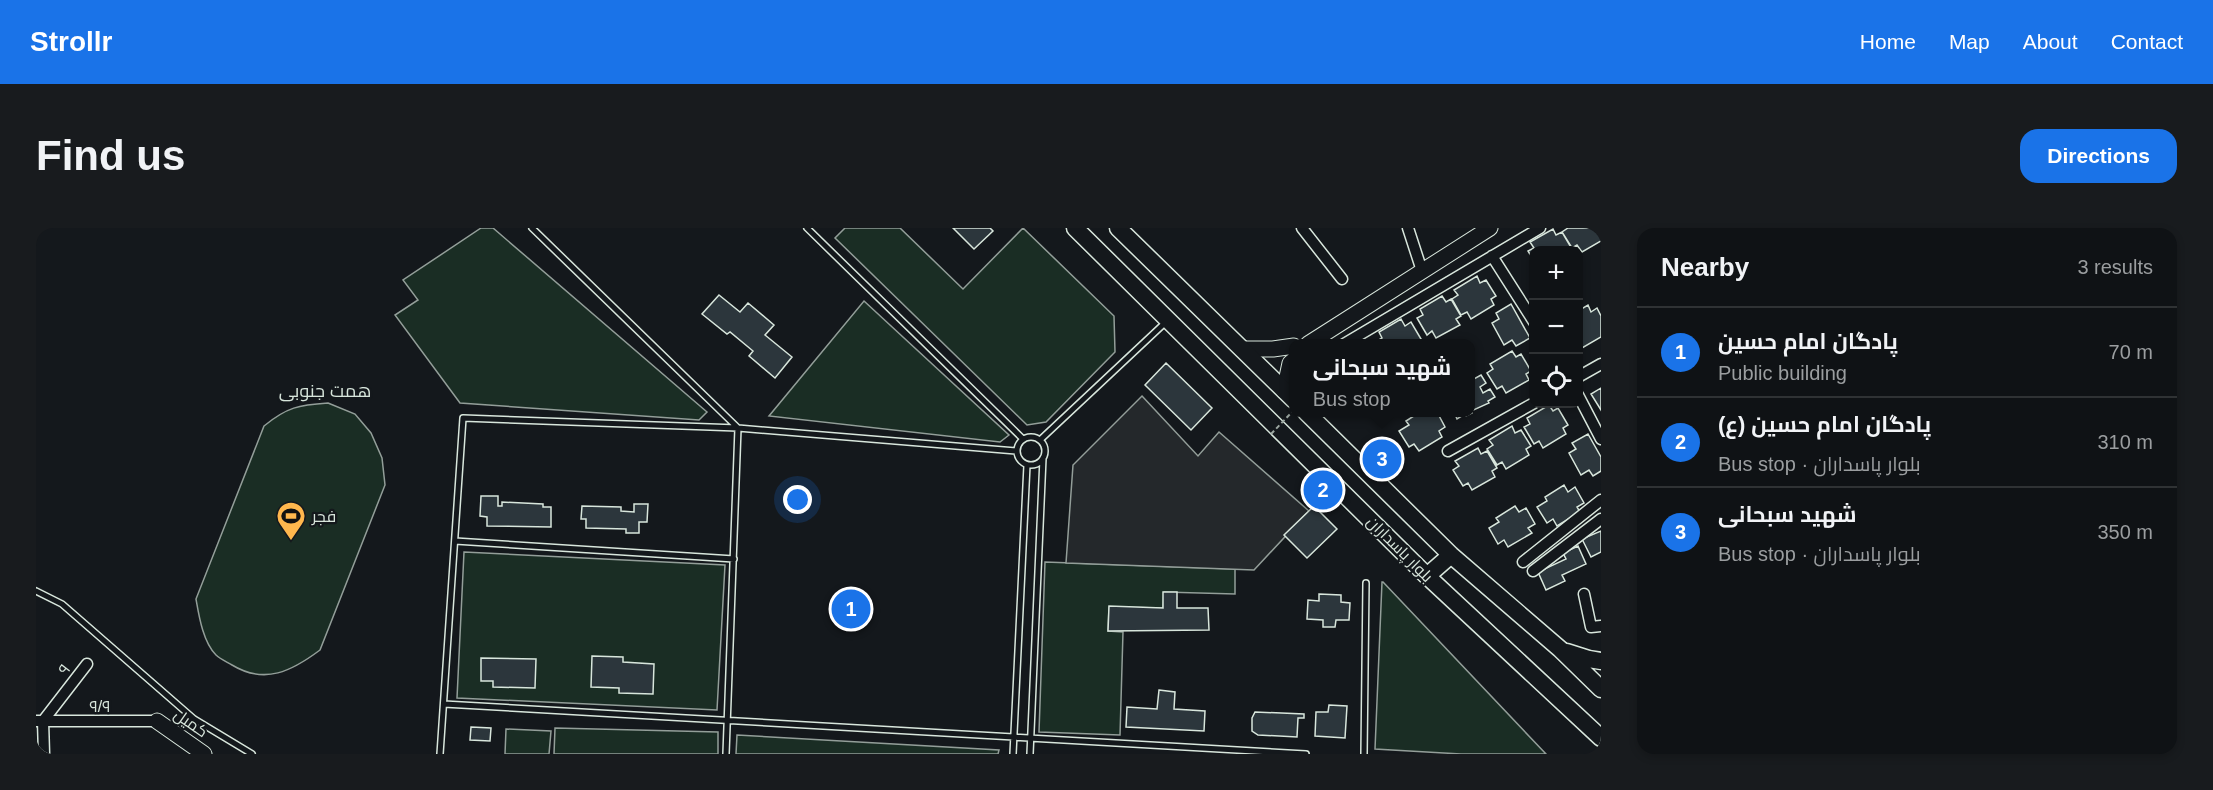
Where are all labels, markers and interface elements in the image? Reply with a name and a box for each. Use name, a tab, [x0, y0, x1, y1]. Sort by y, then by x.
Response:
text: Strollr	[30, 26, 112, 57]
text: Home	[1860, 30, 1916, 53]
text: Map	[1949, 30, 1990, 53]
text: About	[2023, 30, 2078, 53]
text: Contact	[2111, 30, 2183, 53]
button: Directions	[2020, 129, 2177, 183]
text: Find us	[36, 132, 185, 179]
map controls	[1529, 246, 1583, 408]
button: +	[1529, 246, 1583, 300]
text: Nearby	[1661, 252, 1749, 282]
text: 3 results	[2077, 256, 2153, 278]
button: −	[1529, 300, 1583, 354]
text: پادگان امام حسین	[1718, 329, 1898, 354]
popup	[1289, 339, 1475, 417]
text: 1	[1675, 341, 1686, 363]
text: 70 m	[2109, 341, 2153, 363]
button: locate	[1529, 354, 1583, 408]
text: شهید سبحانی	[1313, 355, 1451, 380]
text: Public building	[1718, 362, 1847, 384]
district label: همت جنوبی	[279, 381, 371, 402]
text: Bus stop	[1313, 388, 1391, 410]
text: پادگان امام حسین (ع)	[1718, 412, 1931, 437]
text: 2	[1675, 431, 1686, 453]
text: 310 m	[2097, 431, 2153, 453]
pin: 3	[1362, 436, 1402, 482]
text: Bus stop · بلوار پاسداران	[1718, 453, 1921, 475]
pin: 2	[1304, 468, 1342, 512]
your location	[783, 485, 812, 514]
sports icon: فجر	[275, 500, 307, 542]
text: شهید سبحانی	[1718, 502, 1857, 527]
place label: فجر	[311, 508, 336, 526]
street label: بلوار پاسداران	[1362, 513, 1436, 587]
text: 3	[1675, 521, 1686, 543]
text: 350 m	[2097, 521, 2153, 543]
text: Bus stop · بلوار پاسداران	[1718, 543, 1921, 565]
pin: 1	[832, 586, 870, 632]
street label: ۹	[55, 661, 73, 677]
street label: ۹/۹	[89, 698, 111, 715]
street label: کمیل	[170, 706, 211, 742]

